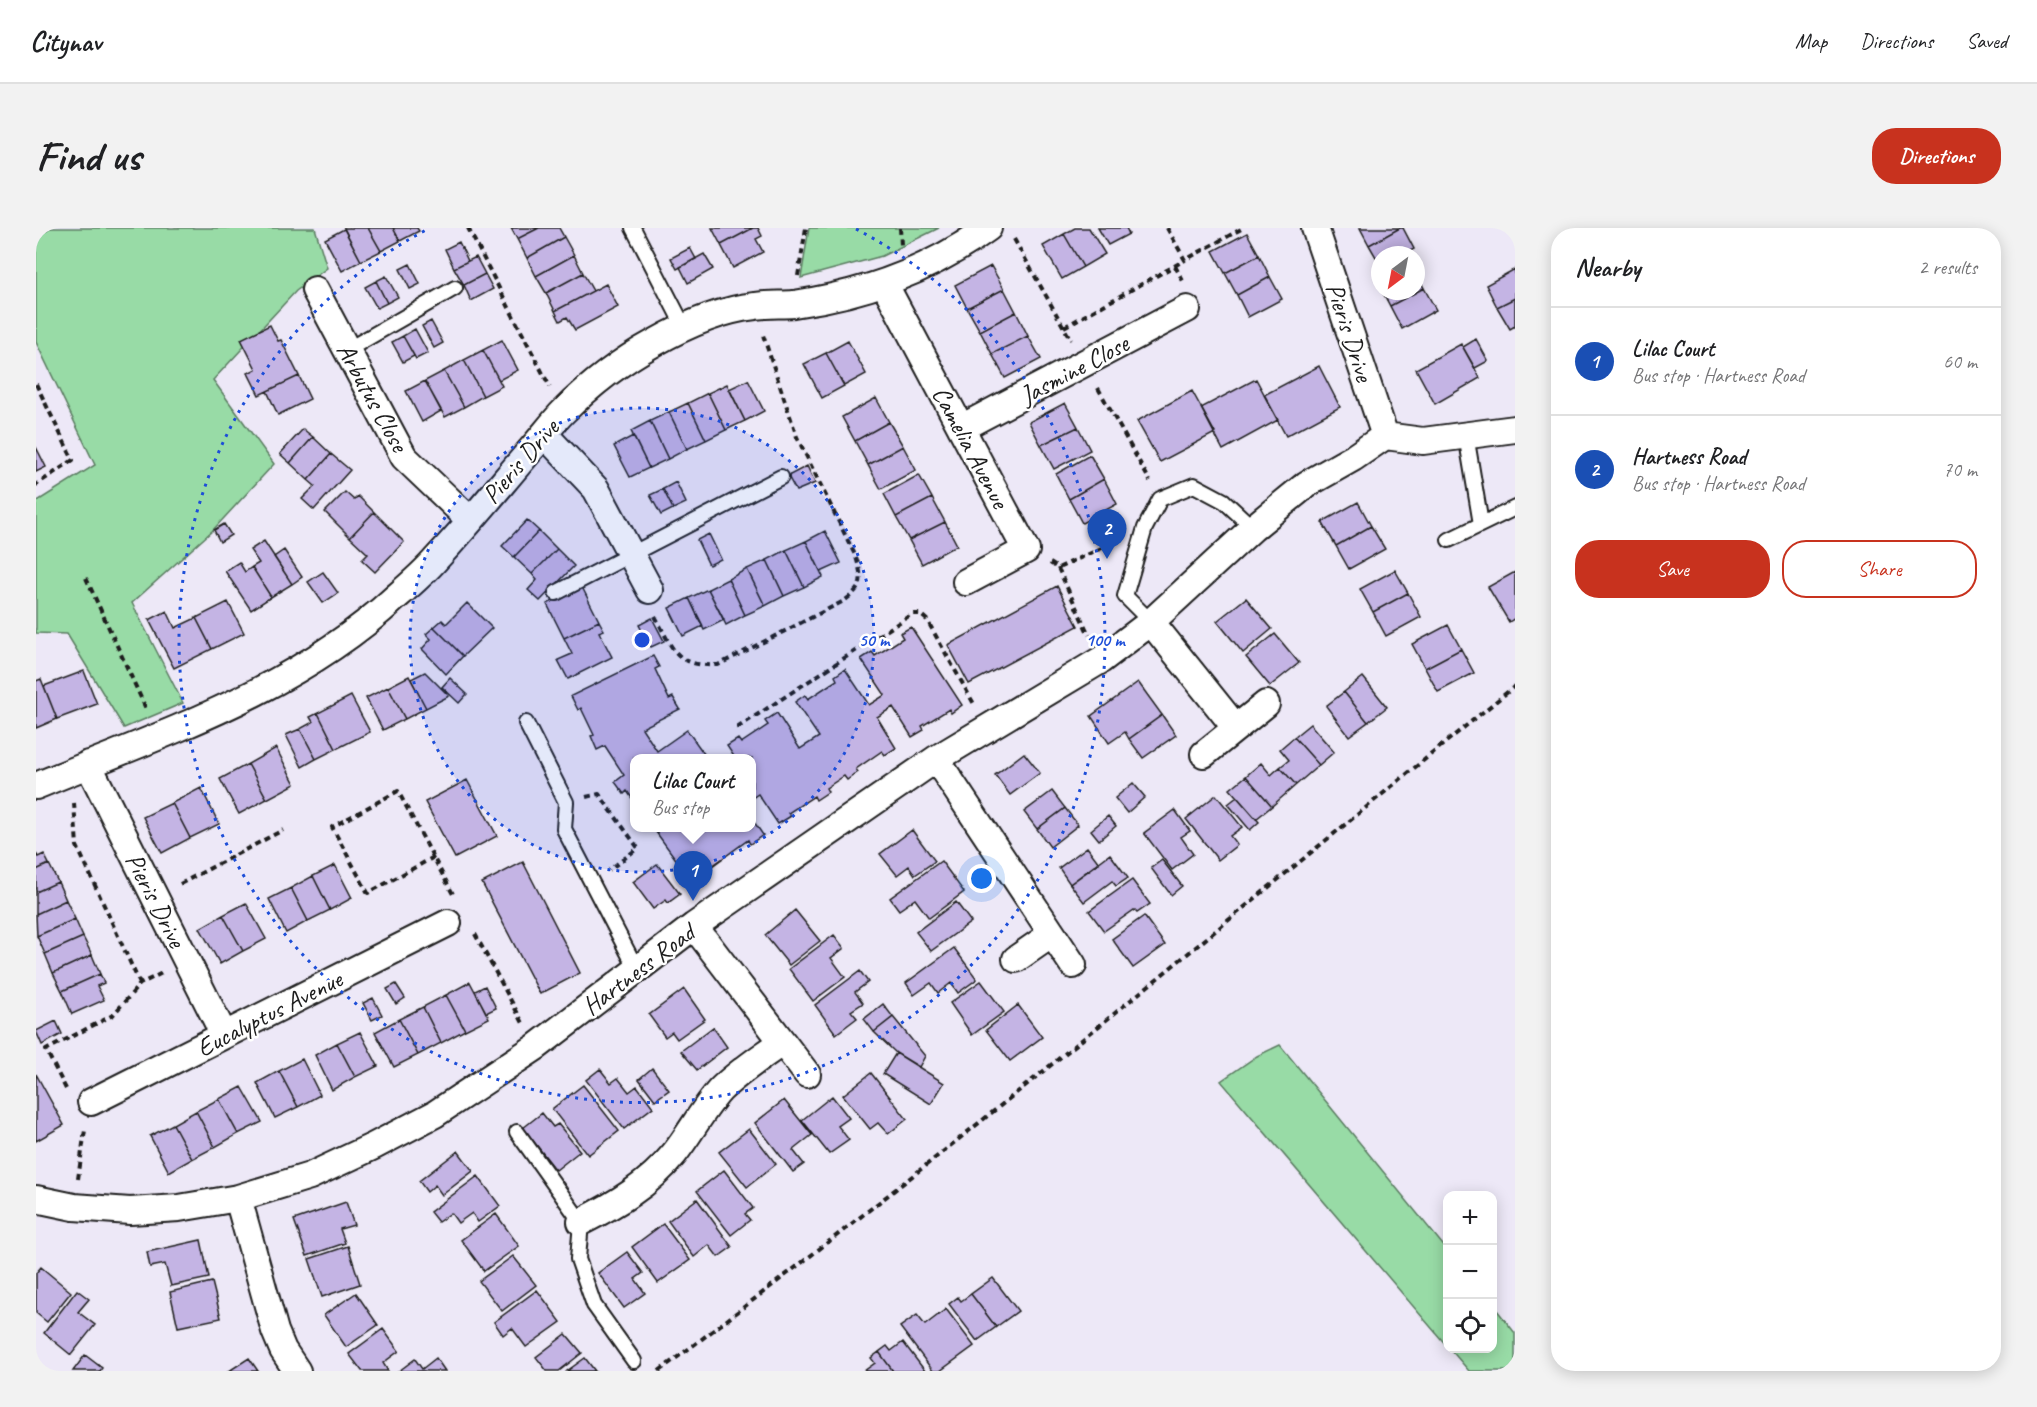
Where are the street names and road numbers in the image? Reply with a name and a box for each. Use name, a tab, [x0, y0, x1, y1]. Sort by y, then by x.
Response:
street label: Pieris Drive	[1318, 279, 1381, 387]
street label: Jasmine Close	[1012, 326, 1136, 413]
street label: Arbutus Close	[329, 337, 417, 460]
street label: Camelia Avenue	[925, 381, 1018, 516]
street label: Pieris Drive	[475, 411, 567, 510]
street label: Pieris Drive	[118, 847, 194, 954]
street label: Hartness Road	[575, 914, 704, 1022]
street label: Eucalyptus Avenue	[191, 962, 349, 1064]

